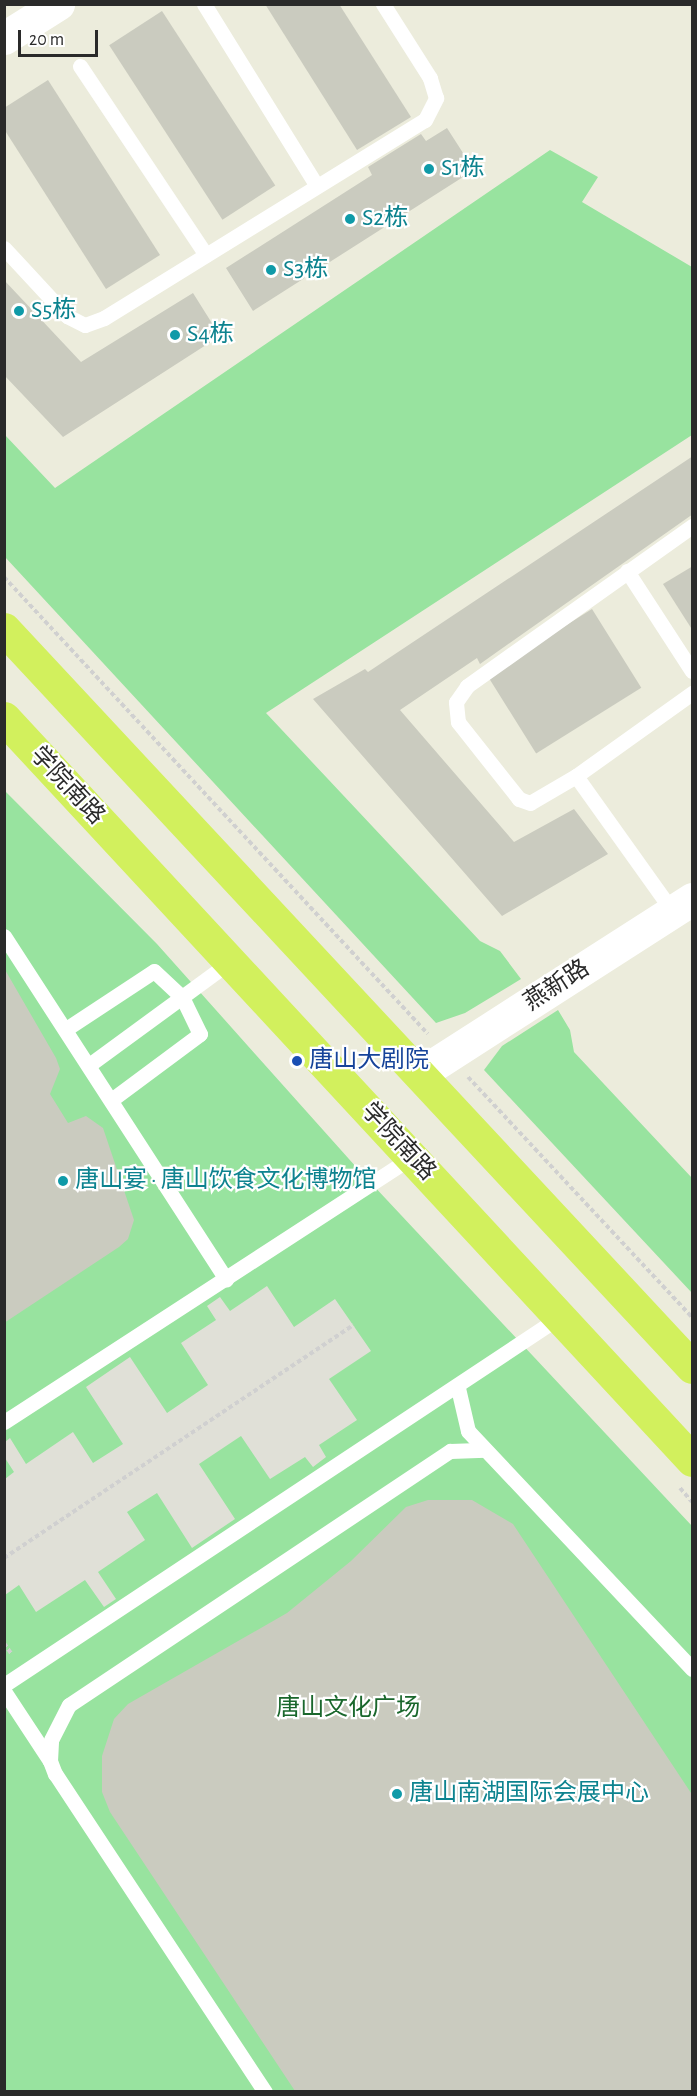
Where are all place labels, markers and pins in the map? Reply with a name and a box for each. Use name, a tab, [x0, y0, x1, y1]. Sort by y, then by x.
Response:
place label: S1栋	[441, 155, 485, 183]
marker: S1栋	[422, 162, 436, 176]
place label: S2栋	[362, 205, 408, 233]
marker: S2栋	[343, 212, 357, 226]
place label: S3栋	[283, 256, 328, 284]
marker: S3栋	[264, 263, 278, 277]
place label: S5栋	[31, 297, 76, 325]
marker: S5栋	[12, 304, 26, 318]
place label: S4栋	[187, 321, 234, 349]
marker: S4栋	[168, 328, 182, 342]
place label: 唐山大剧院	[309, 1047, 429, 1075]
marker: 唐山大剧院	[290, 1054, 304, 1068]
place label: 唐山宴 · 唐山饮食文化博物馆	[75, 1167, 376, 1195]
marker: 唐山宴 · 唐山饮食文化博物馆	[56, 1174, 70, 1188]
place label: 唐山南湖国际会展中心	[409, 1780, 649, 1808]
marker: 唐山南湖国际会展中心	[390, 1787, 404, 1801]

